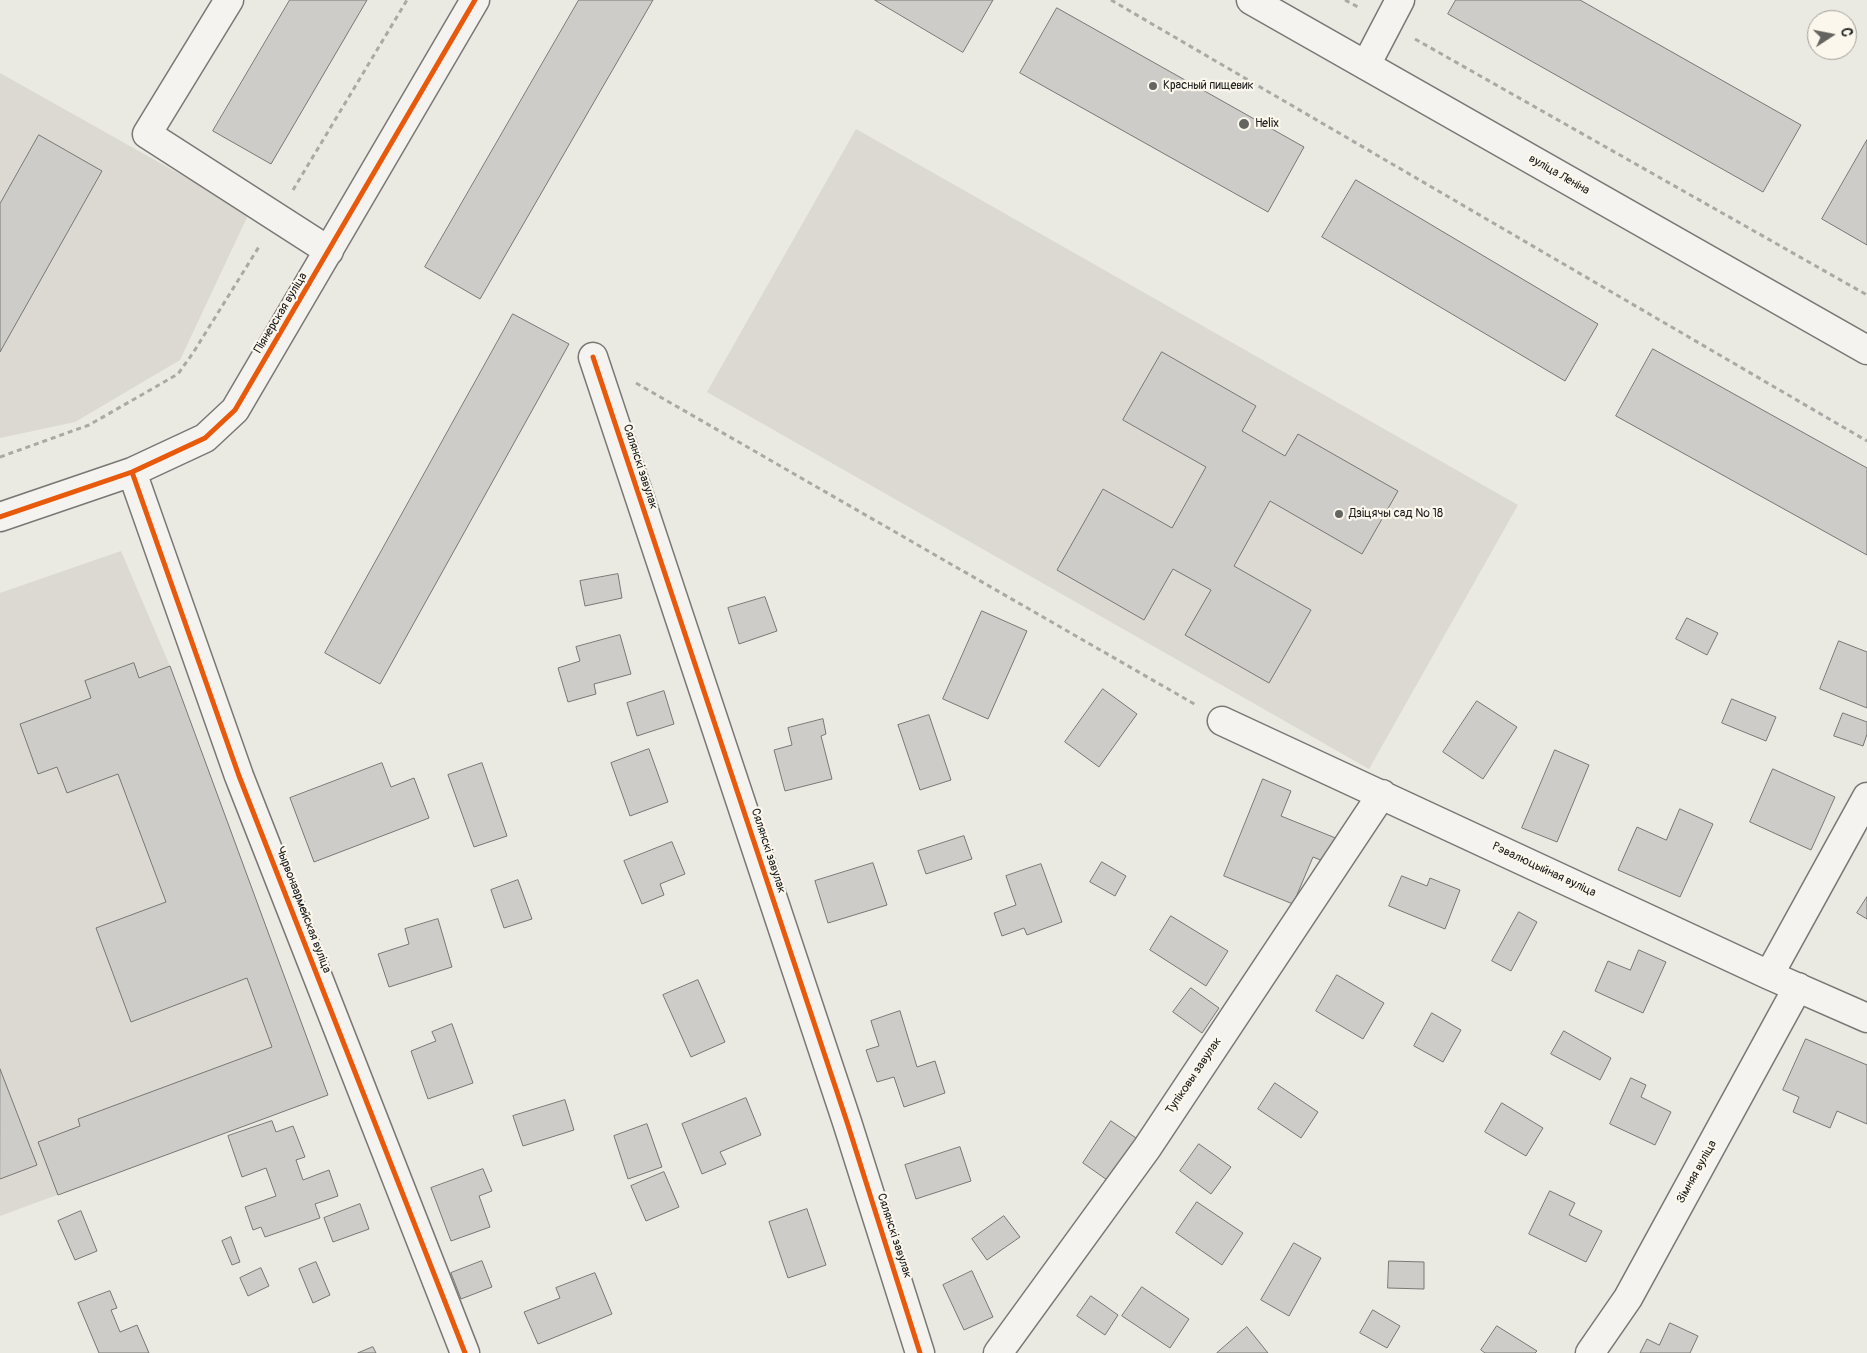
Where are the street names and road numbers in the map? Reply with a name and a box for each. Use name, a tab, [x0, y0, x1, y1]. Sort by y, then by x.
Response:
street label: вуліца Леніна	[1526, 152, 1592, 198]
street label: Піянерская вуліца	[251, 270, 311, 356]
street label: Сялянскі завулак	[619, 423, 661, 511]
street label: Сялянскі завулак	[747, 807, 789, 895]
street label: Рэвалюцыйная вуліца	[1490, 840, 1598, 900]
street label: Чырвонаармейская вуліца	[272, 845, 334, 975]
street label: Тупіковы завулак	[1163, 1035, 1225, 1117]
street label: Зімняя вуліца	[1674, 1138, 1720, 1206]
street label: Сялянскі завулак	[873, 1192, 915, 1280]

